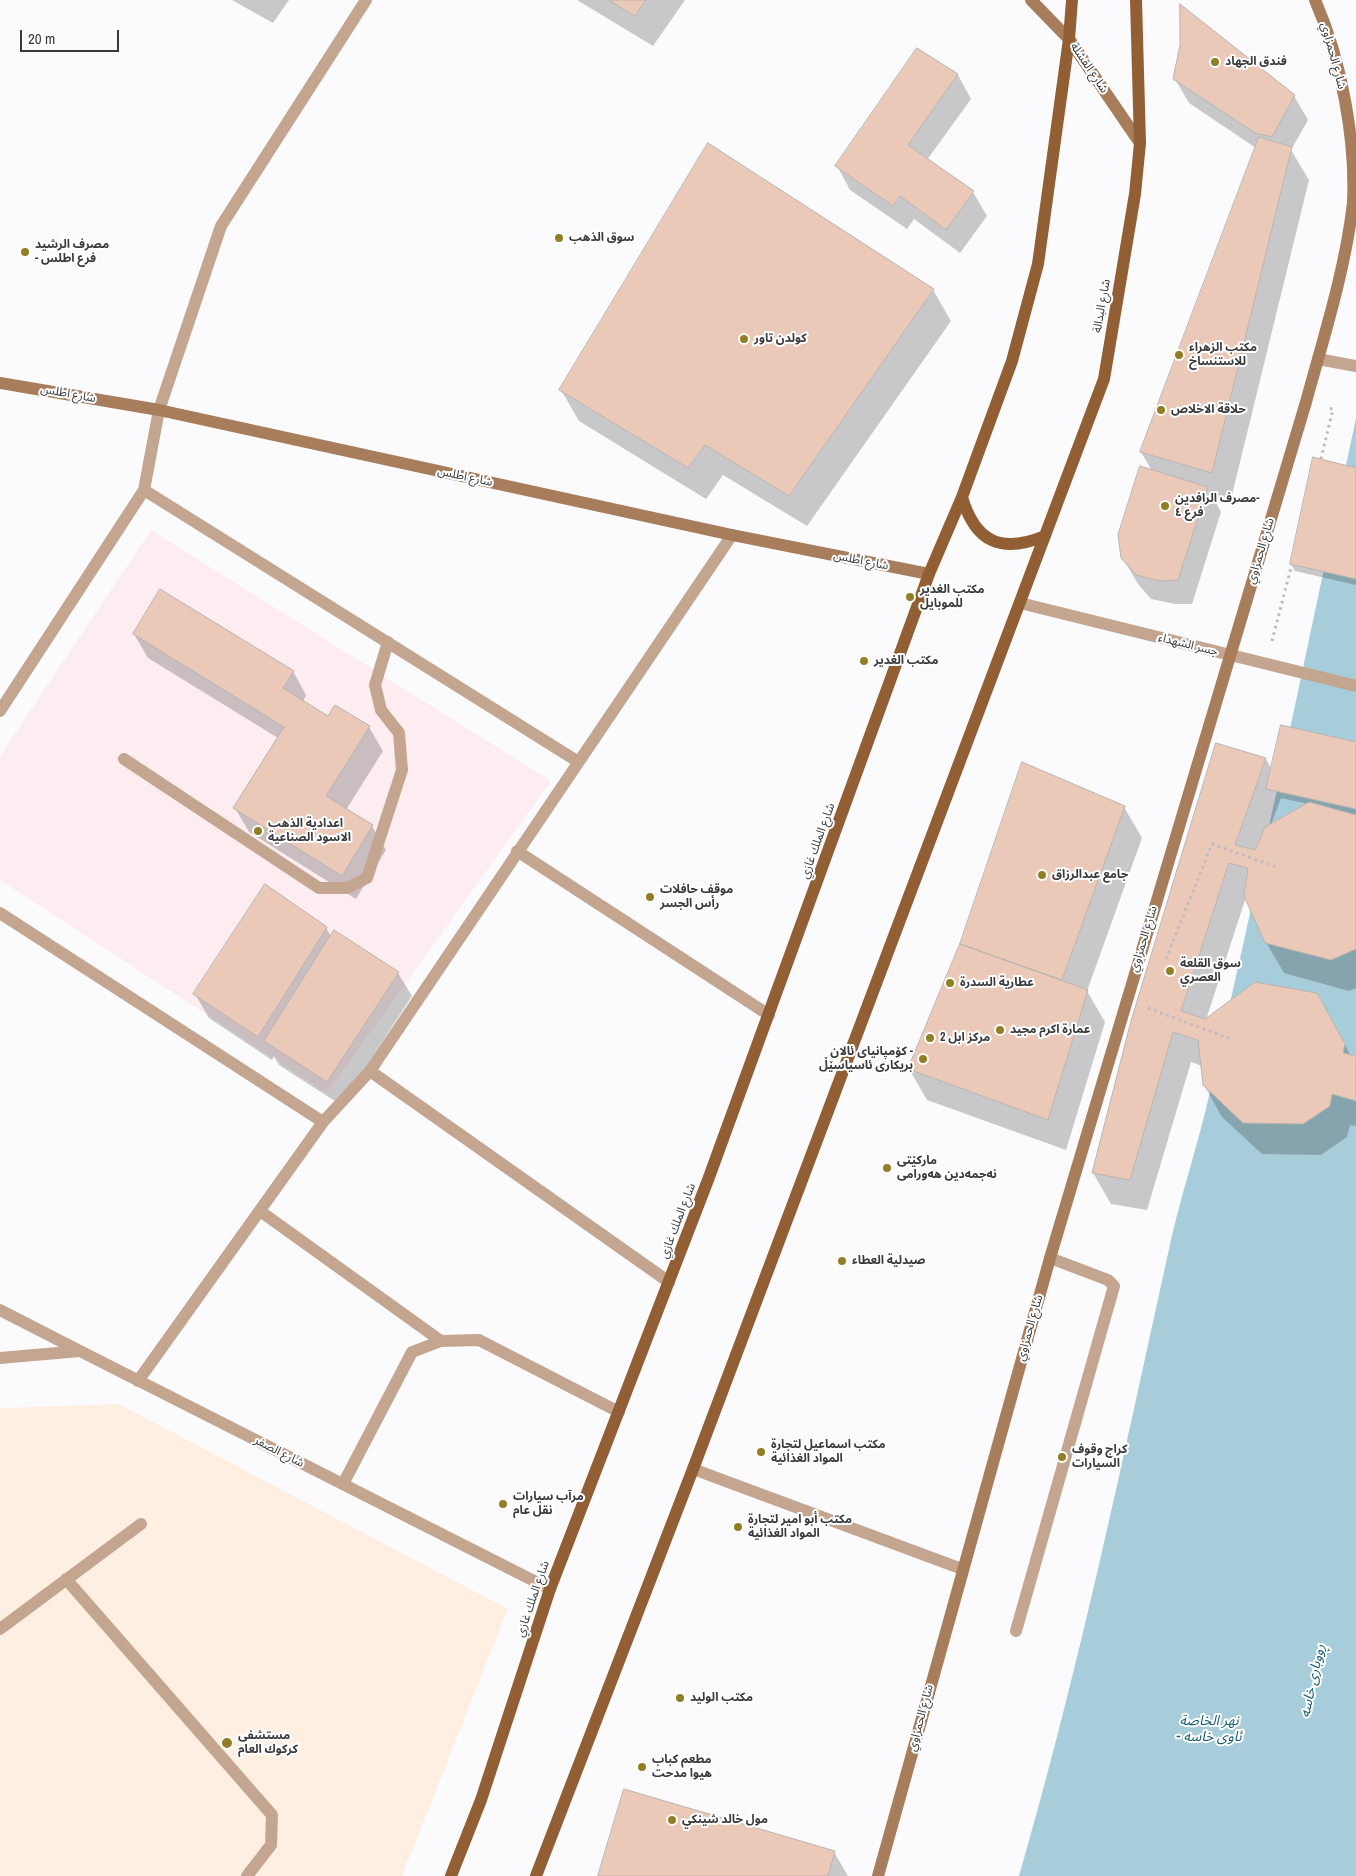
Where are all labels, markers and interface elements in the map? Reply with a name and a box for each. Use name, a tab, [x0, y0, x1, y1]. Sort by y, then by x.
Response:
scale bar	[22, 20, 121, 52]
street label: شارع الحمزاوي	[1317, 21, 1349, 91]
text: 20 m	[28, 28, 55, 49]
street label: شارع القشلة	[1067, 40, 1111, 96]
place label: فندق الجهاد	[1225, 55, 1287, 69]
marker: فندق الجهاد	[1209, 56, 1221, 68]
place label: سوق الذهب	[569, 231, 634, 245]
marker: سوق الذهب	[553, 232, 565, 244]
place label: مصرف الرشيد - فرع اطلس	[35, 238, 109, 266]
marker: مصرف الرشيد - فرع اطلس	[19, 246, 31, 258]
street label: شارع البدالة	[1090, 278, 1114, 334]
place label: کولدن تاور	[754, 332, 807, 346]
marker: کولدن تاور	[738, 333, 750, 345]
place label: مكتب الزهراء للاستنساخ	[1189, 341, 1257, 369]
marker: مكتب الزهراء للاستنساخ	[1173, 349, 1185, 361]
street label: شارع اطلس	[39, 382, 97, 406]
place label: حلاقة الاخلاص	[1171, 403, 1246, 417]
marker: حلاقة الاخلاص	[1155, 404, 1167, 416]
street label: شارع اطلس	[436, 464, 494, 490]
place label: مصرف الرافدين- فرع ٤	[1175, 492, 1259, 520]
marker: مصرف الرافدين- فرع ٤	[1159, 500, 1171, 512]
street label: شارع الحمزاوي	[1244, 516, 1278, 586]
street label: شارع اطلس	[832, 549, 890, 573]
place label: مكتب الغدير للموبايل	[920, 583, 984, 611]
marker: مكتب الغدير للموبايل	[904, 591, 916, 603]
street label: جسر الشهداء	[1157, 631, 1219, 659]
place label: مكتب الغدير	[874, 654, 938, 668]
marker: مكتب الغدير	[858, 655, 870, 667]
street label: شارع الملك غازي	[798, 801, 838, 881]
place label: اعدادية الذهب الاسود الصناعية	[268, 817, 351, 845]
marker: اعدادية الذهب الاسود الصناعية	[252, 825, 264, 837]
place label: جامع عبدالرزاق	[1052, 868, 1128, 882]
marker: جامع عبدالرزاق	[1036, 869, 1048, 881]
place label: موقف حافلات رأس الجسر	[660, 883, 733, 911]
marker: موقف حافلات رأس الجسر	[644, 891, 656, 903]
street label: شارع الحمزاوي	[1127, 904, 1161, 974]
place label: سوق القلعة العصري	[1180, 957, 1241, 985]
marker: سوق القلعة العصري	[1164, 965, 1176, 977]
place label: عطارية السدرة	[960, 976, 1034, 990]
marker: عطارية السدرة	[944, 977, 956, 989]
place label: عمارة اكرم مجيد	[1010, 1023, 1090, 1037]
marker: عمارة اكرم مجيد	[994, 1024, 1006, 1036]
place label: مركز ابل 2	[940, 1031, 990, 1045]
marker: مركز ابل 2	[924, 1032, 936, 1044]
place label: کۆمپانیای ئالان - بریکاری ئاسیاسێڵ	[819, 1045, 913, 1073]
marker: کۆمپانیای ئالان - بریکاری ئاسیاسێڵ	[917, 1053, 929, 1065]
place label: مارکێتی نەجمەدین هەورامی	[897, 1154, 997, 1182]
marker: مارکێتی نەجمەدین هەورامی	[881, 1162, 893, 1174]
street label: شارع الملك غازي	[657, 1181, 699, 1261]
place label: صيدلية العطاء	[852, 1254, 925, 1268]
marker: صيدلية العطاء	[836, 1255, 848, 1267]
street label: شارع الحمزاوي	[1014, 1293, 1046, 1363]
street label: شارع الصفر	[252, 1433, 306, 1471]
place label: مكتب اسماعيل لتجارة المواد الغذائية	[771, 1438, 885, 1466]
place label: كراج وقوف السيارات	[1072, 1443, 1127, 1471]
marker: مكتب اسماعيل لتجارة المواد الغذائية	[755, 1446, 767, 1458]
marker: كراج وقوف السيارات	[1056, 1451, 1068, 1463]
place label: مرآب سيارات نقل عام	[513, 1490, 584, 1518]
marker: مرآب سيارات نقل عام	[497, 1498, 509, 1510]
place label: مكتب أبو امير لتجارة المواد الغذائية	[748, 1513, 852, 1541]
marker: مكتب أبو امير لتجارة المواد الغذائية	[732, 1521, 744, 1533]
street label: شارع الملك غازي	[513, 1559, 553, 1639]
water label: ڕووباری خاسە	[1297, 1643, 1329, 1719]
street label: شارع الحمزاوي	[905, 1683, 937, 1753]
place label: مكتب الوليد	[690, 1691, 753, 1705]
marker: مكتب الوليد	[674, 1692, 686, 1704]
water label: نهر الخاصة - ئاوی خاسە	[1176, 1713, 1242, 1745]
place label: مستشفى كركوك العام	[238, 1729, 298, 1757]
marker: مستشفى كركوك العام	[220, 1736, 234, 1750]
place label: مطعم كباب هيوا مدحت	[652, 1753, 712, 1781]
marker: مطعم كباب هيوا مدحت	[636, 1761, 648, 1773]
place label: مول خالد شينكي	[682, 1813, 768, 1827]
marker: مول خالد شينكي	[666, 1814, 678, 1826]

